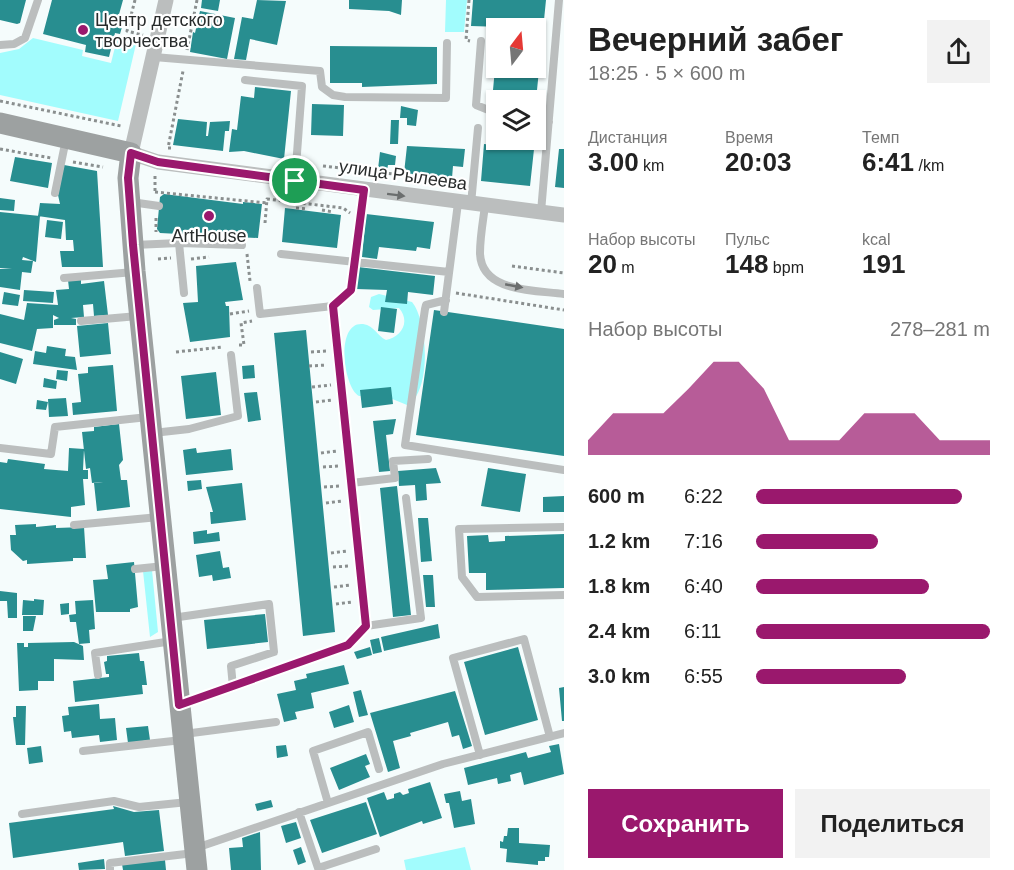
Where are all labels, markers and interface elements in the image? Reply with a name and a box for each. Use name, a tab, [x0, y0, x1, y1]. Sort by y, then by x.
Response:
place label: Центр детского творчества	[95, 10, 223, 51]
north arrow	[486, 18, 546, 78]
map controls	[486, 18, 546, 150]
button: share	[927, 20, 990, 83]
text: Вечерний забег	[588, 21, 844, 58]
marker: Центр детского творчества	[76, 23, 90, 37]
text: 18:25 · 5 × 600 m	[588, 62, 745, 84]
button: layers	[486, 90, 546, 150]
text: Дистанция	[588, 129, 667, 146]
text: Время	[725, 129, 773, 146]
text: Темп	[862, 129, 899, 146]
text: 3.00	[588, 147, 639, 177]
text: 20:03	[725, 147, 792, 177]
text: 6:41	[862, 147, 914, 177]
pin	[269, 155, 320, 206]
street label: улица Рылеева	[338, 156, 469, 194]
text: km	[639, 157, 664, 174]
text: /km	[914, 157, 944, 174]
icon: arrive	[278, 164, 311, 197]
one-way arrow	[386, 190, 405, 199]
marker: ArtHouse	[202, 209, 216, 223]
place label: ArtHouse	[171, 226, 247, 246]
text: Набор высоты	[588, 231, 695, 248]
text: Пульс	[725, 231, 770, 248]
text: kcal	[862, 231, 890, 248]
text: 20	[588, 249, 617, 279]
text: 148	[725, 249, 768, 279]
text: 191	[862, 249, 905, 279]
text: m	[617, 259, 635, 276]
text: bpm	[768, 259, 804, 276]
one-way arrow	[504, 282, 523, 291]
text: Набор высоты	[588, 318, 722, 340]
text: 278–281 m	[890, 318, 990, 340]
text: 600 m	[588, 485, 645, 507]
text: 6:22	[684, 485, 723, 507]
text: 1.2 km	[588, 530, 650, 552]
text: 7:16	[684, 530, 723, 552]
text: 1.8 km	[588, 575, 650, 597]
text: 6:40	[684, 575, 723, 597]
text: 2.4 km	[588, 620, 650, 642]
text: 6:11	[684, 620, 721, 642]
text: 3.0 km	[588, 665, 650, 687]
text: 6:55	[684, 665, 723, 687]
button: Сохранить	[588, 789, 783, 858]
button: Поделиться	[795, 789, 990, 858]

